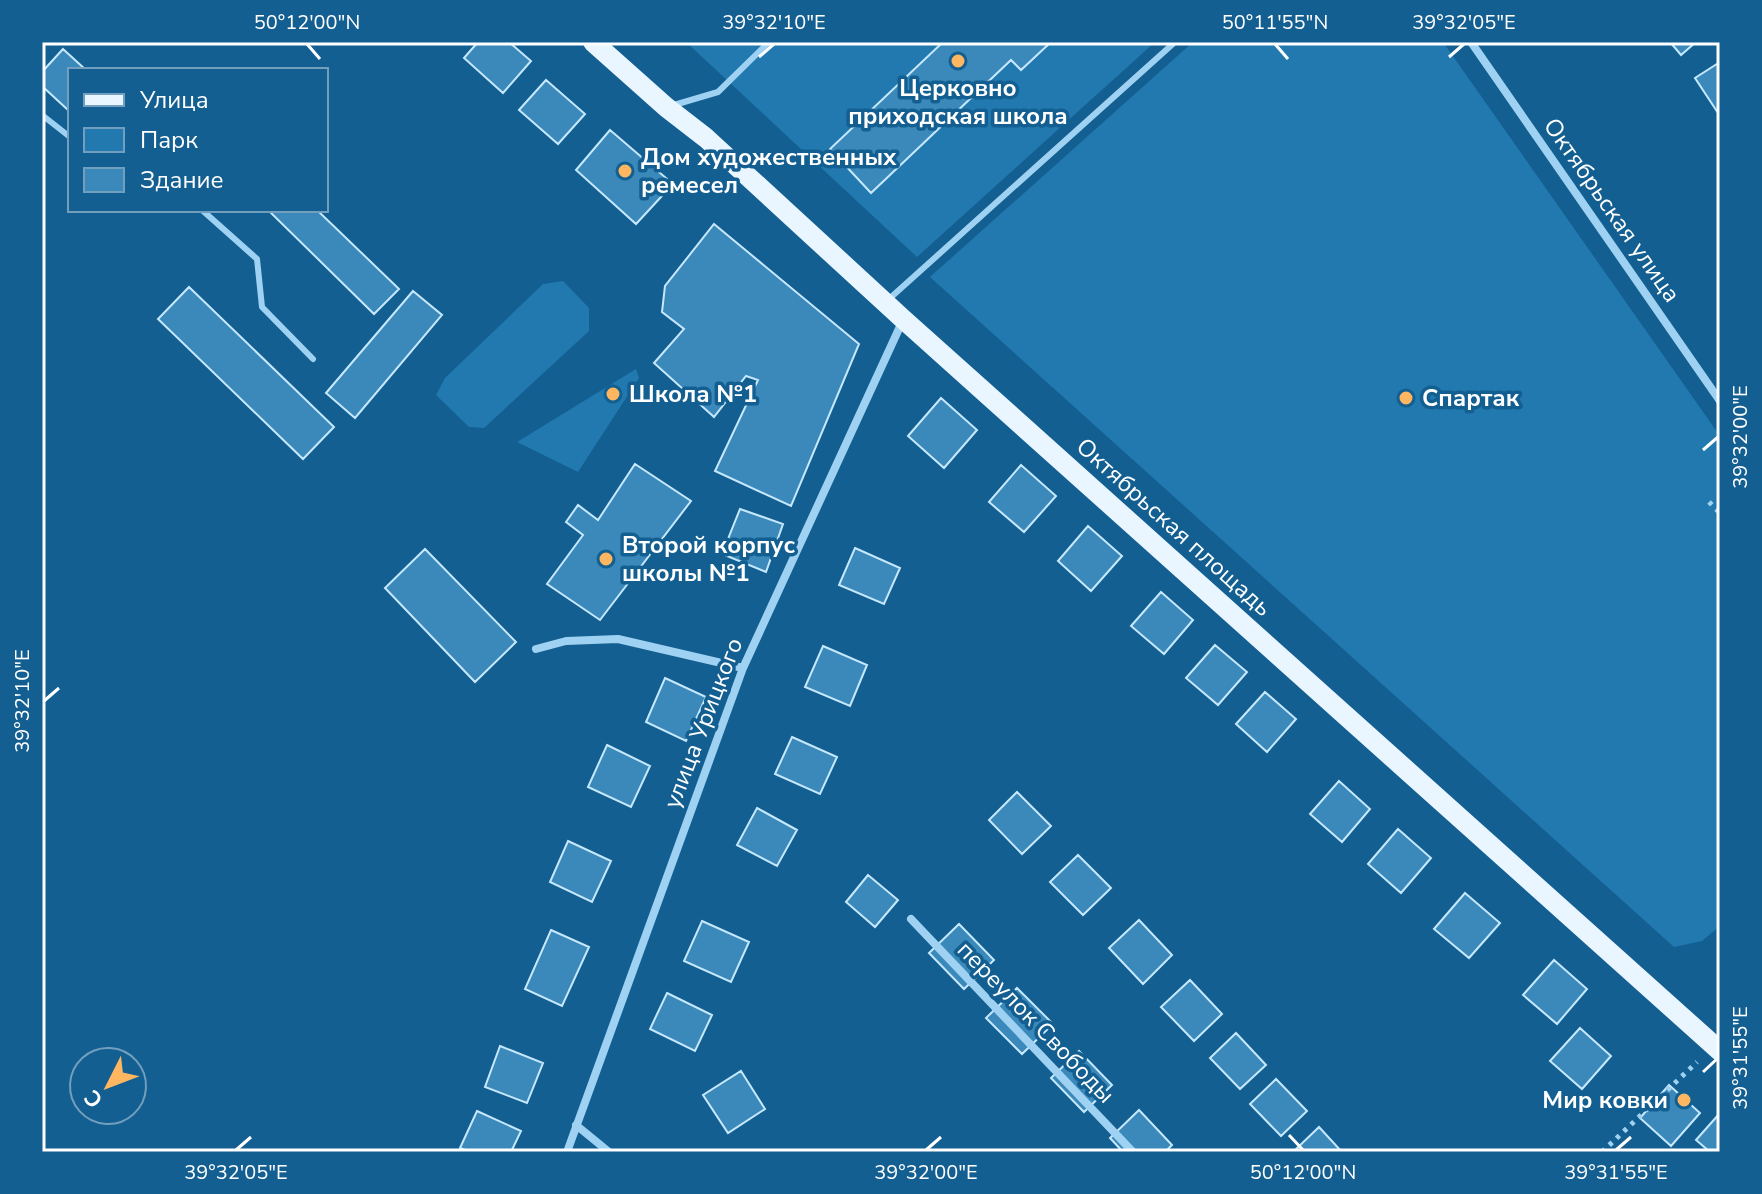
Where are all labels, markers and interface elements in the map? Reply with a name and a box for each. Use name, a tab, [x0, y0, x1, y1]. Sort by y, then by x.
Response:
text: 50°12'00"N	[254, 9, 360, 36]
text: 39°32'10"E	[722, 9, 826, 36]
text: 50°11'55"N	[1222, 9, 1328, 36]
text: 39°32'05"E	[1412, 9, 1516, 36]
marker: Церковно приходская школа	[949, 52, 967, 70]
legend	[68, 68, 328, 212]
place label: Церковно приходская школа	[848, 72, 1068, 132]
text: Улица	[139, 84, 209, 116]
street label: Октябрьская улица	[1536, 111, 1688, 309]
text: Парк	[140, 124, 198, 156]
place label: Дом художественных ремесел	[641, 141, 897, 201]
marker: Дом художественных ремесел	[616, 162, 634, 180]
text: Здание	[140, 164, 224, 196]
place label: Школа №1	[629, 378, 757, 410]
place label: Спартак	[1422, 382, 1520, 414]
marker: Школа №1	[604, 385, 622, 403]
text: 39°32'00"E	[1727, 385, 1754, 489]
marker: Спартак	[1397, 389, 1415, 407]
street label: Октябрьская площадь	[1069, 431, 1279, 623]
place label: Второй корпус школы №1	[622, 529, 795, 589]
marker: Второй корпус школы №1	[597, 550, 615, 568]
street label: улица Урицкого	[656, 633, 750, 813]
text: 39°32'10"E	[9, 649, 36, 753]
street label: переулок Свободы	[950, 934, 1122, 1110]
text: 39°31'55"E	[1727, 1006, 1754, 1110]
north arrow	[68, 1046, 148, 1126]
text: С	[78, 1083, 110, 1114]
place label: Мир ковки	[1542, 1084, 1668, 1116]
marker: Мир ковки	[1675, 1091, 1693, 1109]
text: 39°32'05"E	[184, 1159, 288, 1186]
text: 39°32'00"E	[874, 1159, 978, 1186]
text: 50°12'00"N	[1250, 1159, 1356, 1186]
text: 39°31'55"E	[1564, 1159, 1668, 1186]

